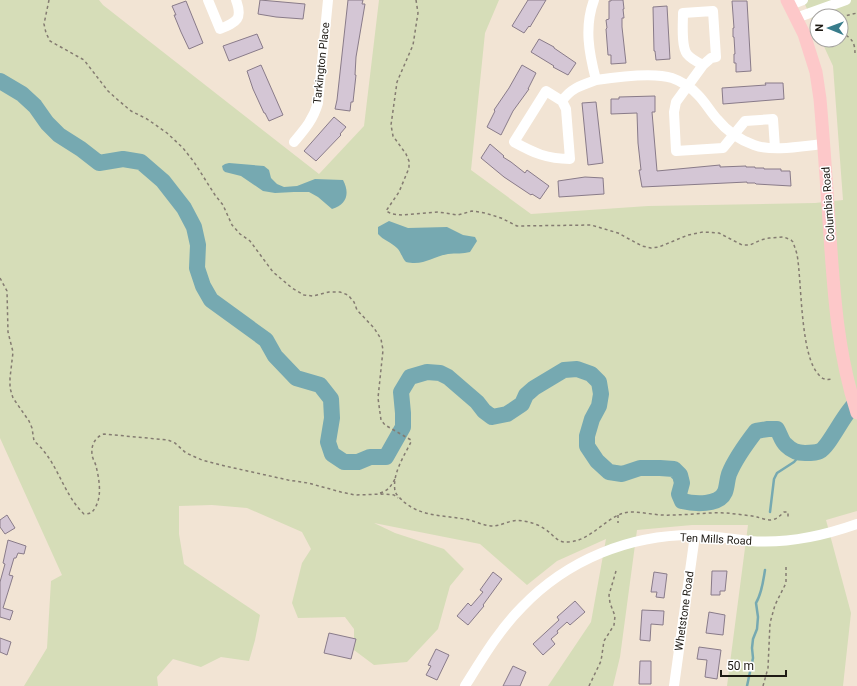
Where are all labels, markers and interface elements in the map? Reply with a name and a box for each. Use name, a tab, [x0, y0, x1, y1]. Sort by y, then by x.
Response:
north arrow	[809, 8, 849, 48]
street label: Tarkington Place	[311, 21, 332, 104]
text: N	[813, 24, 826, 32]
street label: Columbia Road	[819, 166, 838, 242]
street label: Ten Mills Road	[680, 531, 752, 548]
street label: Whetstone Road	[672, 570, 697, 652]
scale bar	[721, 652, 786, 678]
text: 50 m	[727, 659, 754, 673]

